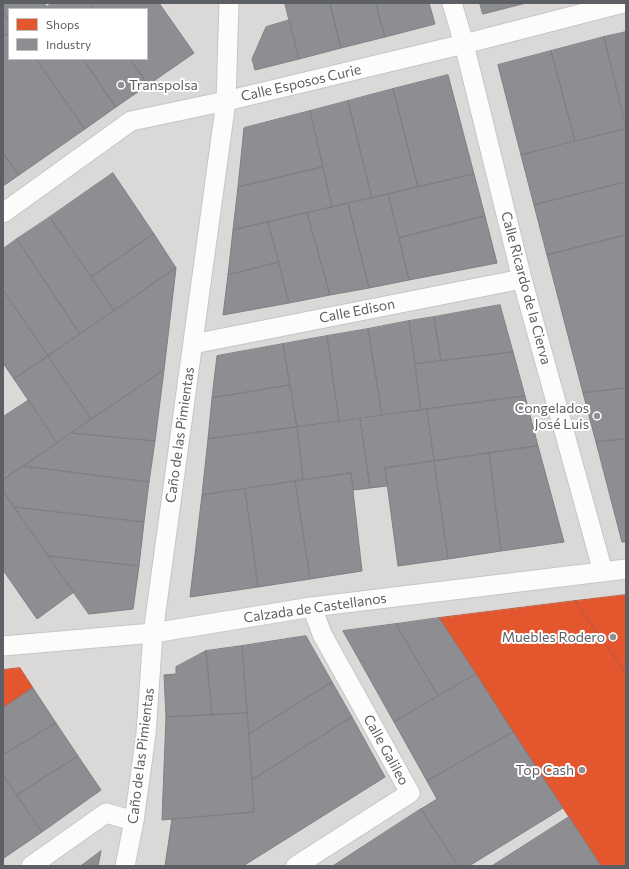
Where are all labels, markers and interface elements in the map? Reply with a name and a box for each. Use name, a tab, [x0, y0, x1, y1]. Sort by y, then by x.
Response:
legend	[8, 8, 148, 60]
text: Shops	[46, 17, 80, 31]
text: Industry	[46, 37, 91, 51]
street label: Calle Esposos Curie	[239, 61, 363, 105]
place label: Transpolsa	[129, 77, 198, 93]
marker: Transpolsa	[116, 80, 126, 90]
street label: Calle Ricardo de la Cierva	[497, 210, 555, 366]
street label: Calle Edison	[318, 295, 396, 327]
street label: Caño de las Pimientas	[162, 366, 198, 504]
place label: Congelados José Luis	[515, 400, 589, 432]
marker: Congelados José Luis	[592, 411, 602, 421]
street label: Calzada de Castellanos	[242, 590, 388, 626]
place label: Muebles Rodero	[502, 629, 605, 645]
marker: Muebles Rodero	[608, 632, 618, 642]
street label: Caño de las Pimientas	[124, 687, 158, 825]
street label: Calle Galileo	[360, 712, 412, 788]
place label: Top Cash	[515, 762, 574, 778]
marker: Top Cash	[577, 765, 587, 775]

